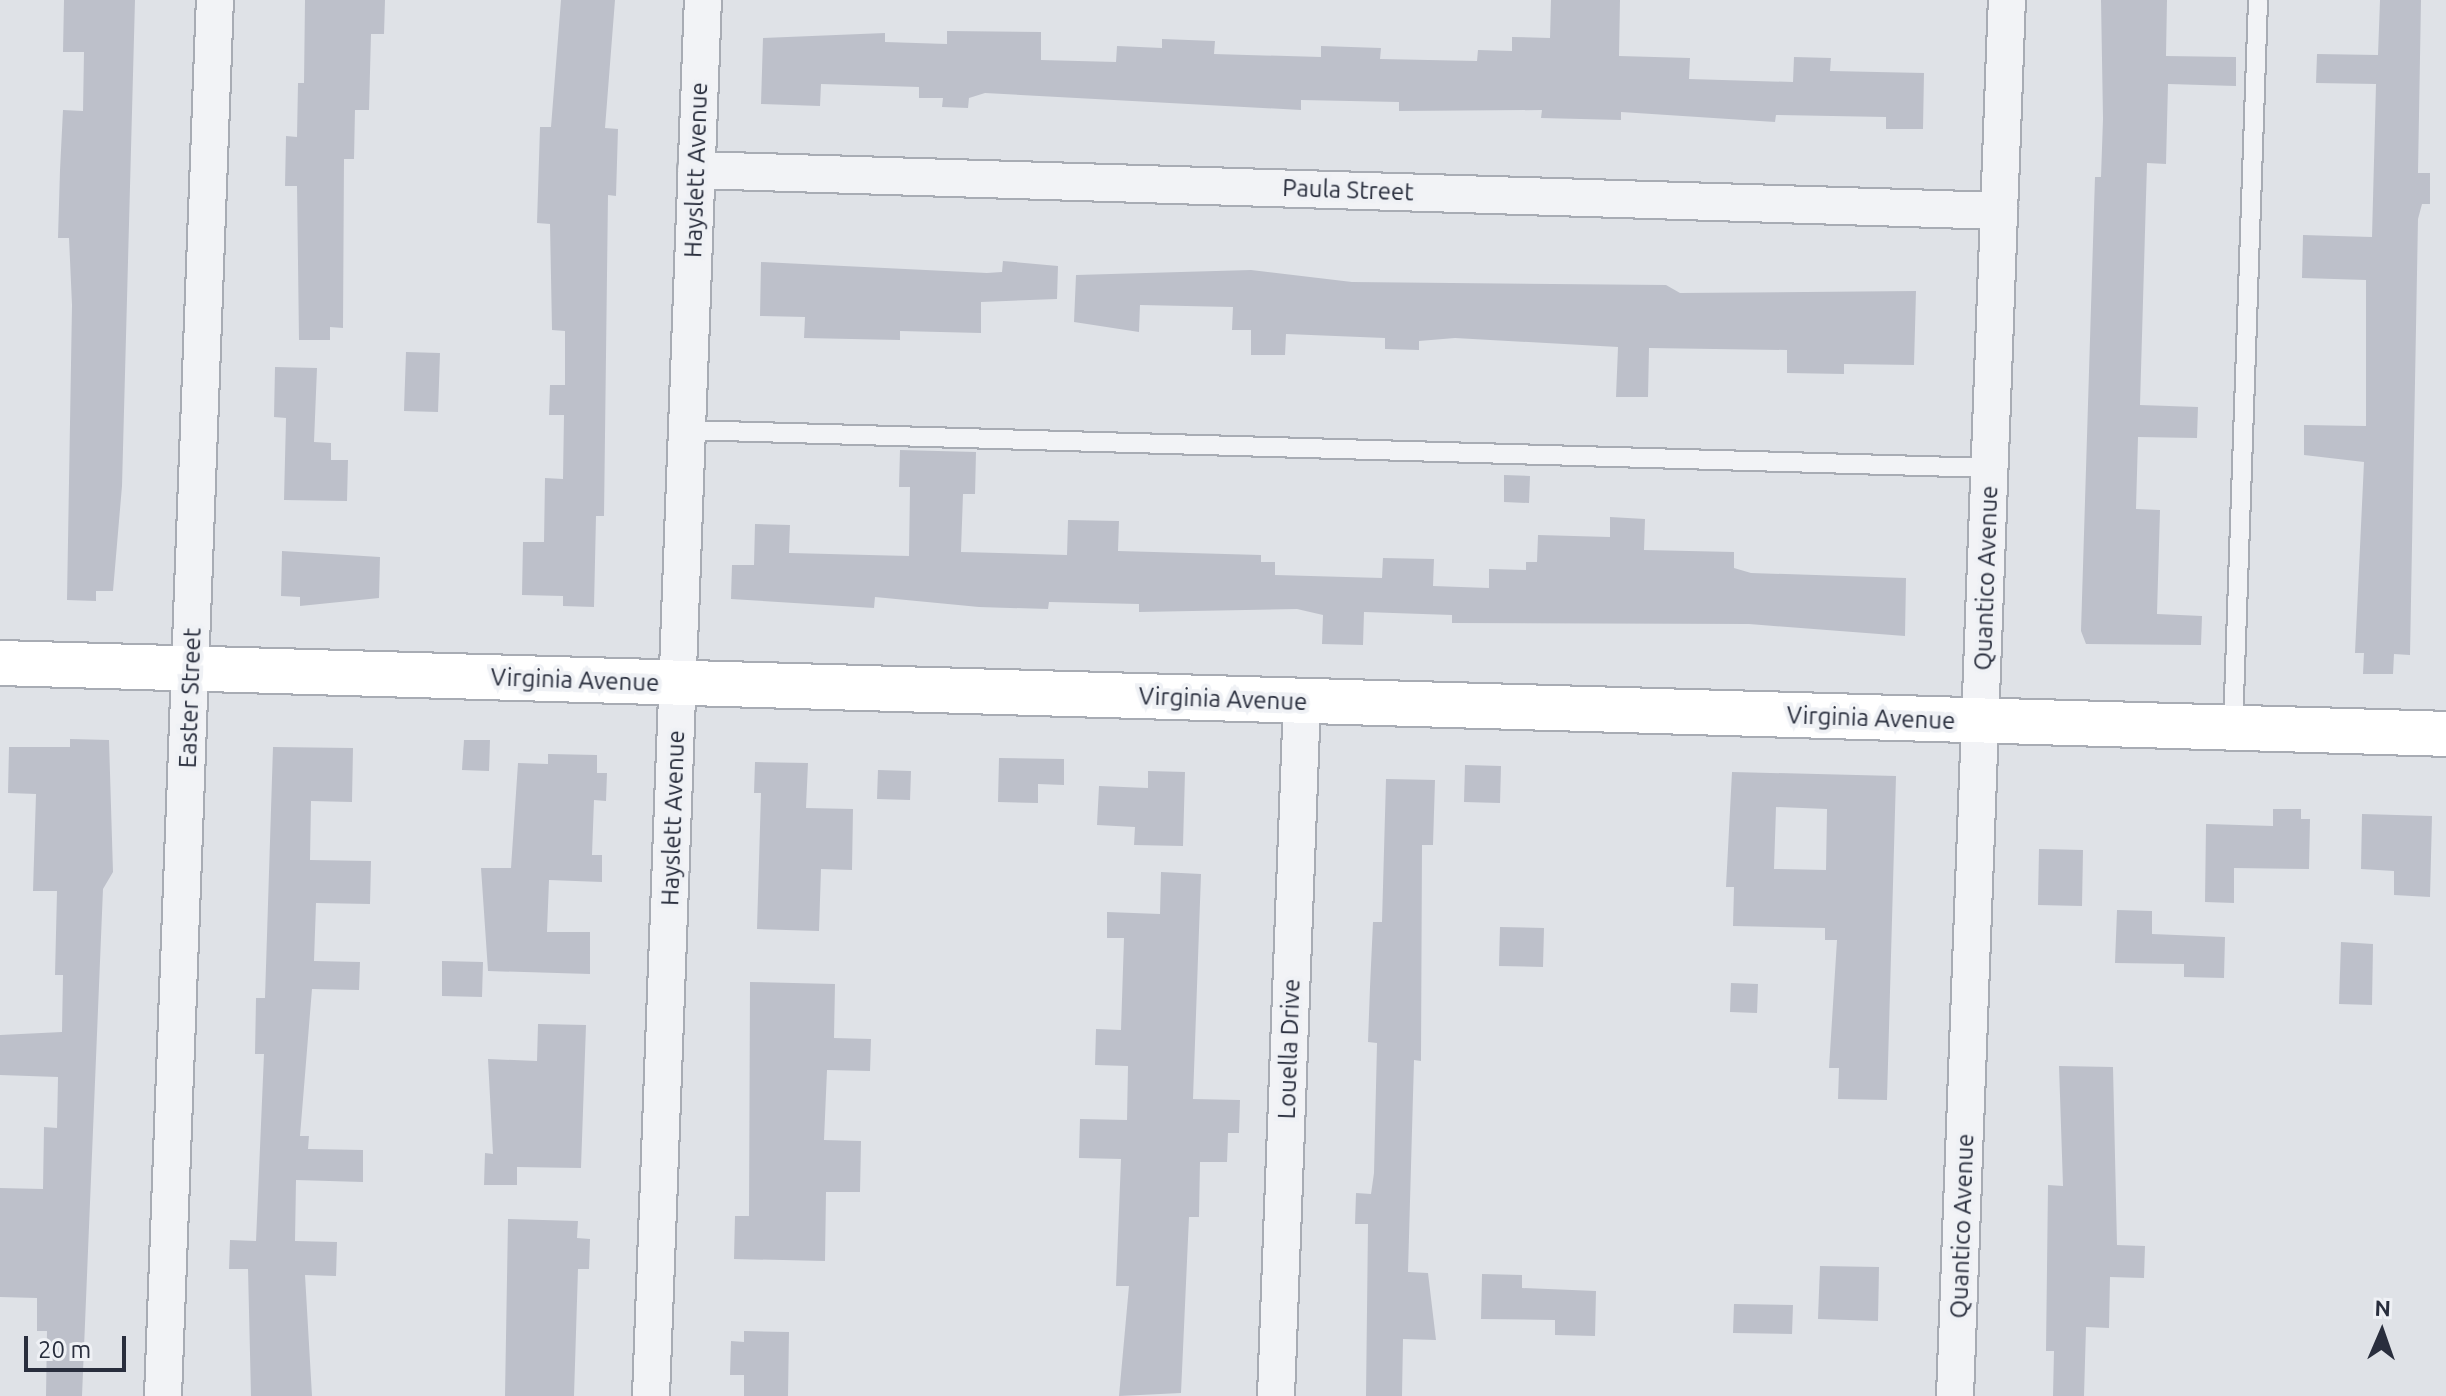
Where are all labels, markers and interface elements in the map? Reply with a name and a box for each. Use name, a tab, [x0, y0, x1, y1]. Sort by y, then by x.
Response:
street label: Hayslett Avenue	[679, 82, 713, 258]
street label: Paula Street	[1282, 173, 1414, 207]
street label: Quantico Avenue	[1968, 485, 2004, 671]
street label: Easter Street	[173, 627, 207, 769]
street label: Virginia Avenue	[490, 663, 660, 697]
street label: Virginia Avenue	[1138, 682, 1308, 716]
street label: Virginia Avenue	[1786, 701, 1956, 735]
street label: Hayslett Avenue	[656, 730, 690, 906]
street label: Louella Drive	[1272, 978, 1306, 1120]
street label: Quantico Avenue	[1944, 1133, 1980, 1319]
north arrow	[2342, 1292, 2422, 1372]
text: N	[2374, 1295, 2391, 1320]
scale bar	[28, 1320, 130, 1370]
text: 20 m	[38, 1336, 91, 1363]

